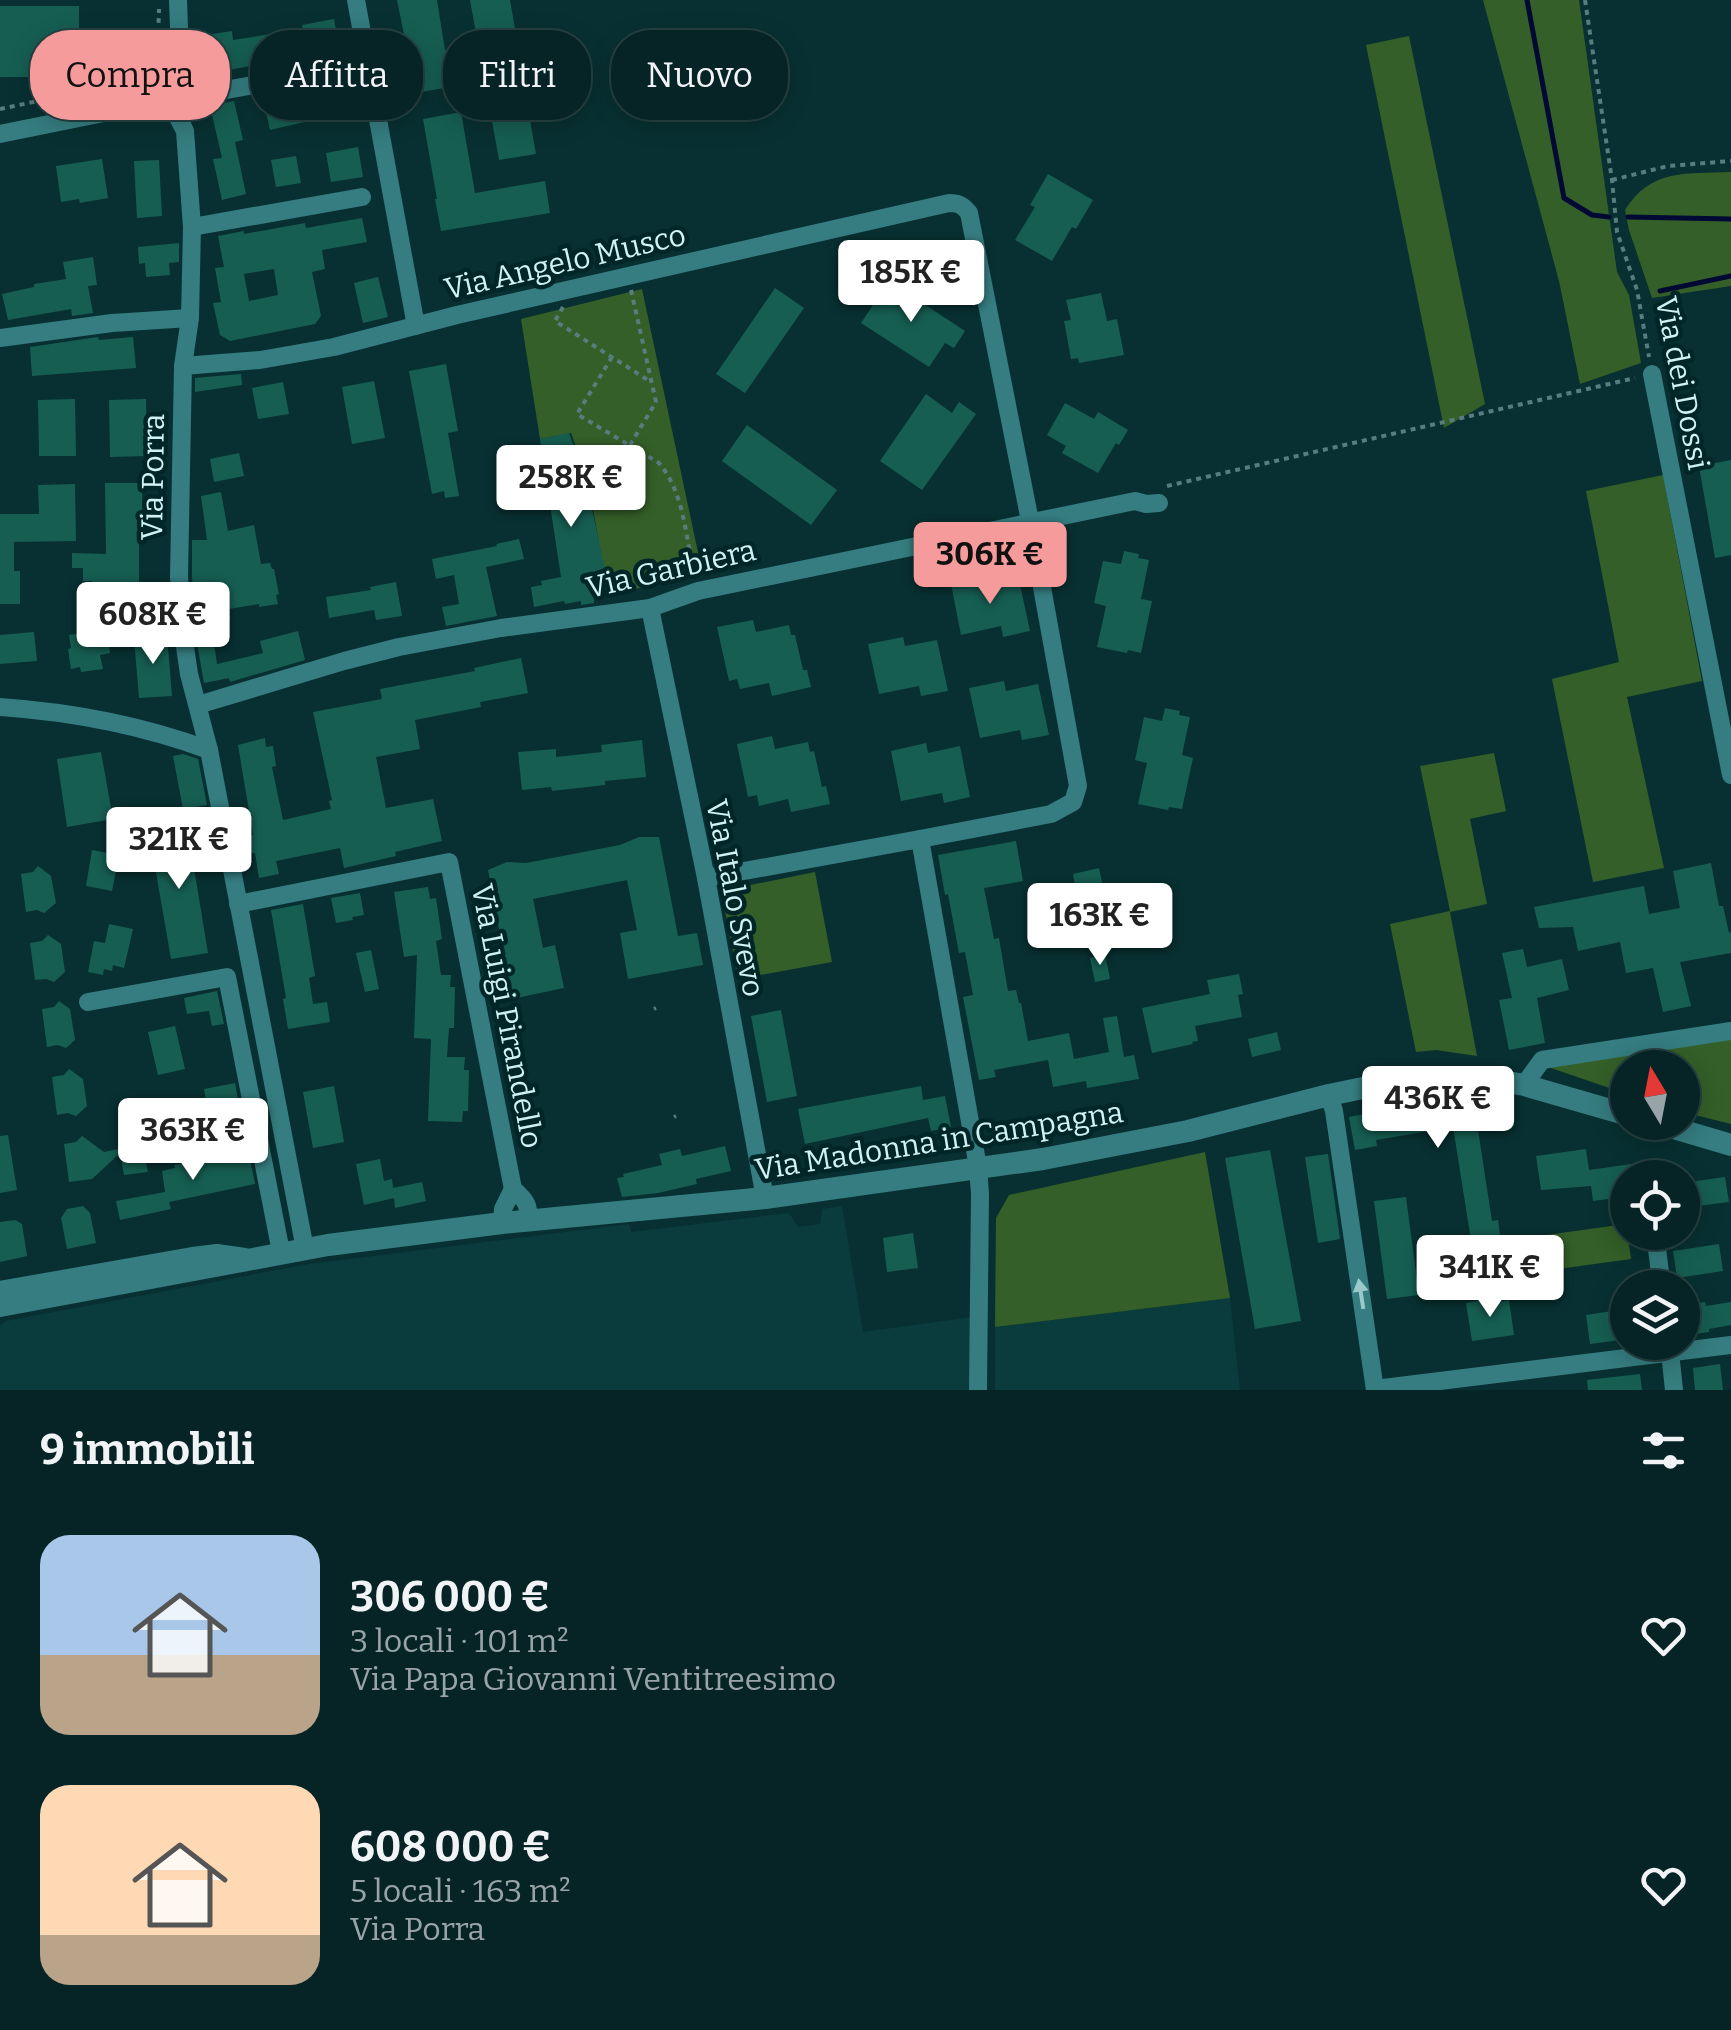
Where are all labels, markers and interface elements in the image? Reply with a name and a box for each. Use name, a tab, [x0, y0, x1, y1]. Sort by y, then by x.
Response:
chip: Compra	[30, 30, 230, 120]
chip: Affitta	[250, 30, 423, 120]
chip: Filtri	[443, 30, 591, 120]
chip: Nuovo	[611, 30, 788, 120]
street label: Via Angelo Musco	[441, 217, 689, 307]
pin: 185K €	[830, 240, 992, 325]
text: 185K €	[860, 253, 962, 291]
street label: Via dei Dossi	[1648, 293, 1716, 473]
street label: Via Porra	[134, 413, 172, 541]
pin: 258K €	[490, 445, 652, 530]
text: 258K €	[518, 458, 624, 496]
pin: 306K €	[909, 522, 1071, 607]
street label: Via Garbiera	[583, 532, 759, 606]
text: 306K €	[936, 535, 1044, 573]
pin: 608K €	[72, 582, 234, 667]
text: 608K €	[99, 595, 207, 633]
street label: Via Italo Svevo	[698, 796, 772, 1000]
pin: 321K €	[98, 807, 260, 892]
text: 321K €	[128, 820, 230, 858]
street label: Via Luigi Pirandello	[464, 881, 550, 1151]
pin: 163K €	[1019, 883, 1181, 968]
text: 163K €	[1049, 896, 1151, 934]
north arrow	[1610, 1050, 1700, 1140]
map controls	[1610, 1050, 1700, 1360]
pin: 436K €	[1357, 1066, 1519, 1151]
text: 436K €	[1384, 1079, 1492, 1117]
street label: Via Madonna in Campagna	[752, 1094, 1126, 1188]
pin: 363K €	[112, 1098, 274, 1183]
text: 363K €	[140, 1111, 246, 1149]
button: locate	[1610, 1160, 1700, 1250]
pin: 341K €	[1409, 1235, 1571, 1320]
text: 341K €	[1439, 1248, 1541, 1286]
button: layers	[1610, 1270, 1700, 1360]
one-way arrow	[1353, 1277, 1369, 1309]
icon: filters	[1636, 1423, 1691, 1478]
text: 9 immobili	[40, 1425, 255, 1475]
text: 306 000 €	[350, 1572, 550, 1622]
icon: home	[120, 1575, 240, 1695]
icon: heart	[1636, 1608, 1691, 1663]
text: 3 locali · 101 m²	[350, 1622, 569, 1660]
text: Via Papa Giovanni Ventitreesimo	[350, 1660, 836, 1698]
text: 608 000 €	[350, 1822, 551, 1872]
icon: home	[120, 1825, 240, 1945]
icon: heart	[1636, 1858, 1691, 1913]
text: 5 locali · 163 m²	[350, 1872, 571, 1910]
text: Via Porra	[350, 1910, 485, 1948]

